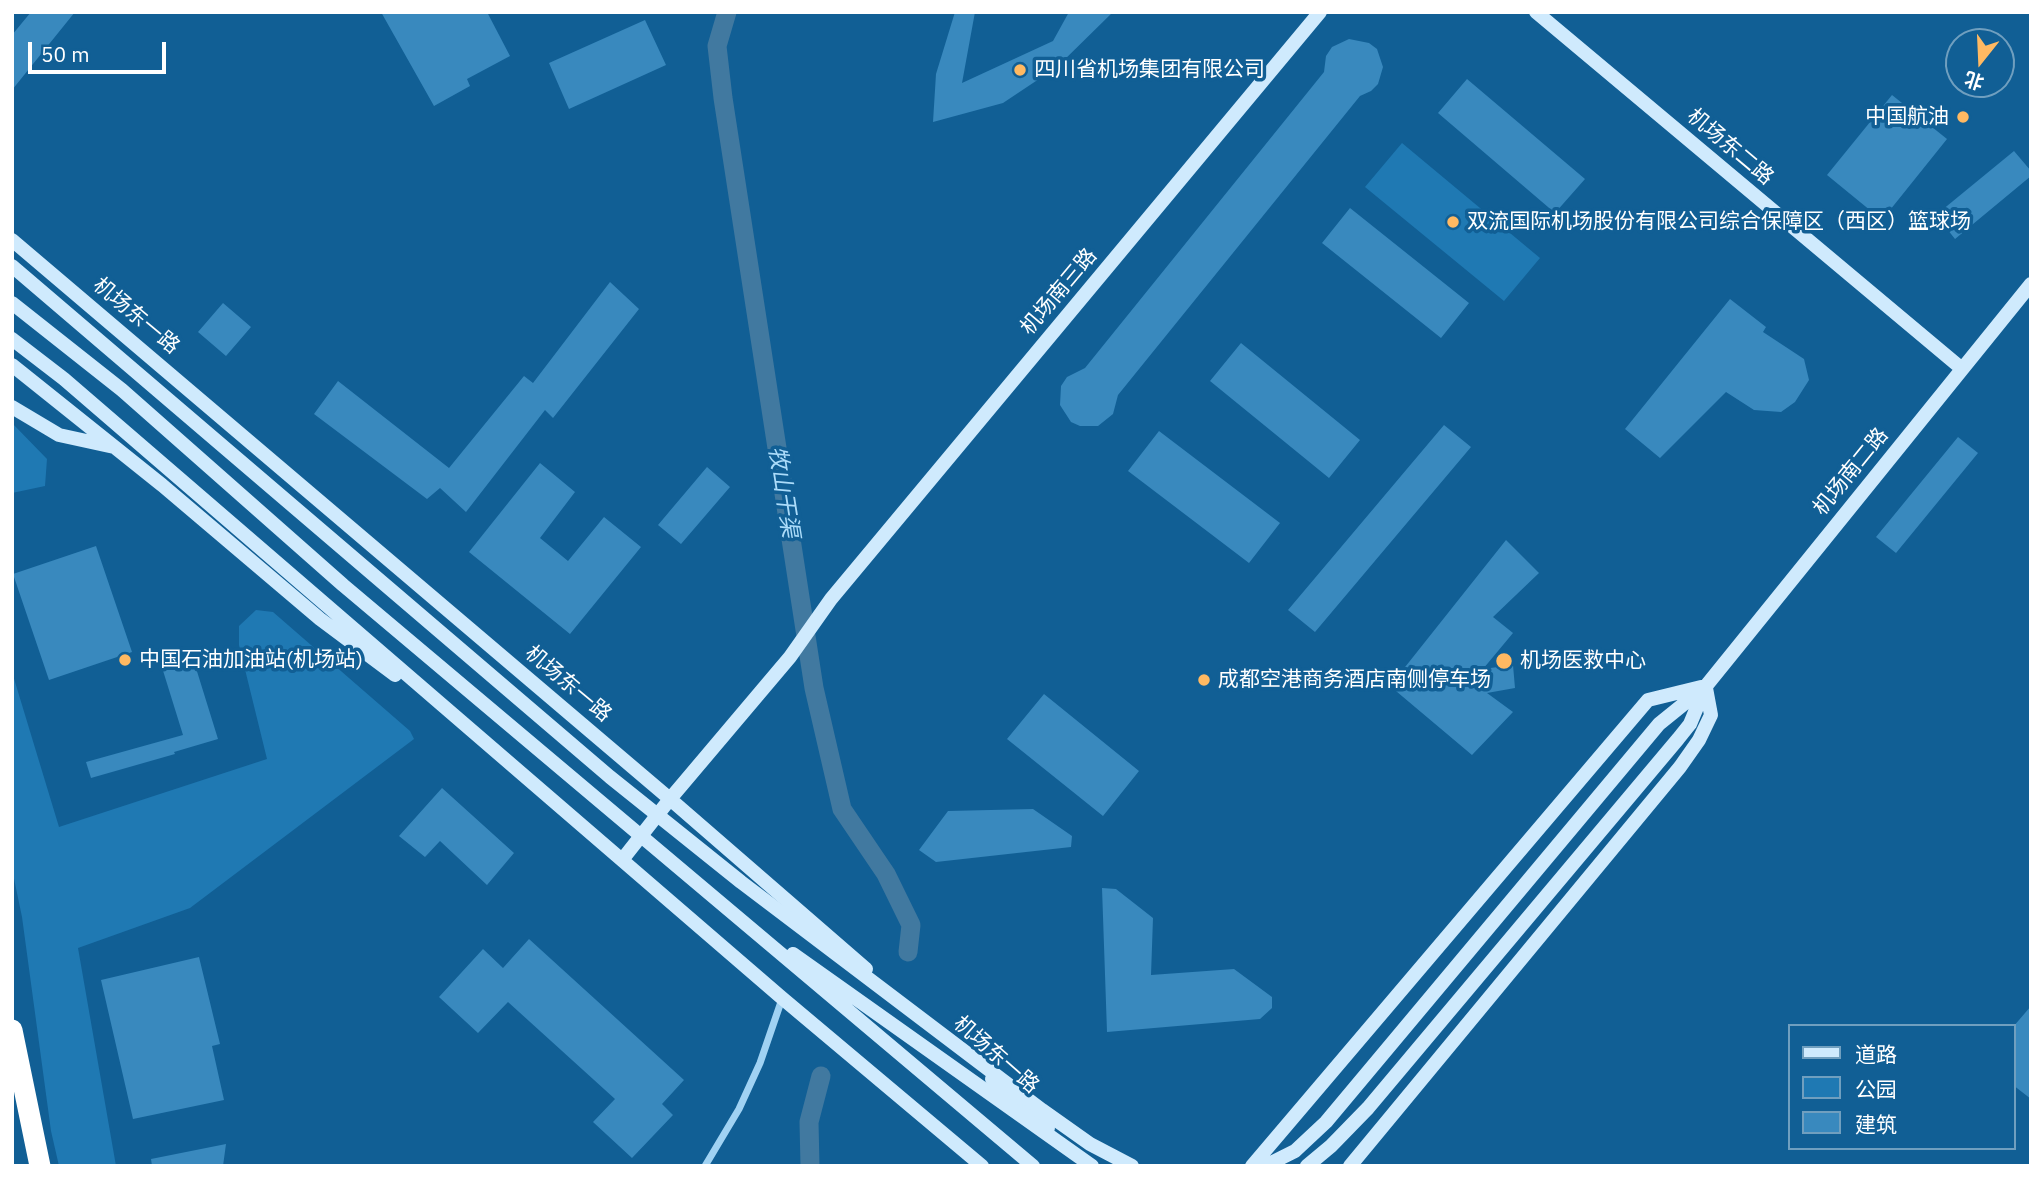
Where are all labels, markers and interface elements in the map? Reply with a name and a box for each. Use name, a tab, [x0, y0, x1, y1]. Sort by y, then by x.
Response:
scale bar	[32, 28, 170, 72]
north arrow	[1945, 28, 2015, 98]
text: 50 m	[41, 40, 90, 68]
place label: 四川省机场集团有限公司	[1034, 57, 1265, 83]
marker: 四川省机场集团有限公司	[1012, 62, 1028, 78]
text: 北	[1961, 67, 1987, 95]
street label: 机场东二路	[1682, 104, 1778, 190]
place label: 中国航油	[1865, 104, 1949, 130]
marker: 中国航油	[1955, 109, 1971, 125]
place label: 双流国际机场股份有限公司综合保障区（西区）篮球场	[1467, 209, 1971, 235]
marker: 双流国际机场股份有限公司综合保障区（西区）篮球场	[1445, 214, 1461, 230]
street label: 机场南三路	[1016, 244, 1102, 340]
street label: 机场东一路	[88, 273, 184, 359]
street label: 机场南二路	[1808, 423, 1894, 521]
water label: 牧山干渠	[762, 444, 804, 540]
street label: 机场东一路	[520, 641, 616, 727]
place label: 中国石油加油站(机场站)	[139, 647, 363, 673]
place label: 机场医救中心	[1520, 648, 1646, 674]
marker: 机场医救中心	[1494, 651, 1514, 671]
marker: 中国石油加油站(机场站)	[117, 652, 133, 668]
place label: 成都空港商务酒店南侧停车场	[1218, 667, 1491, 693]
marker: 成都空港商务酒店南侧停车场	[1196, 672, 1212, 688]
street label: 机场东一路	[948, 1011, 1044, 1099]
legend	[1787, 1024, 2015, 1150]
text: 道路	[1855, 1040, 1897, 1068]
text: 公园	[1855, 1075, 1897, 1103]
text: 建筑	[1855, 1110, 1897, 1138]

